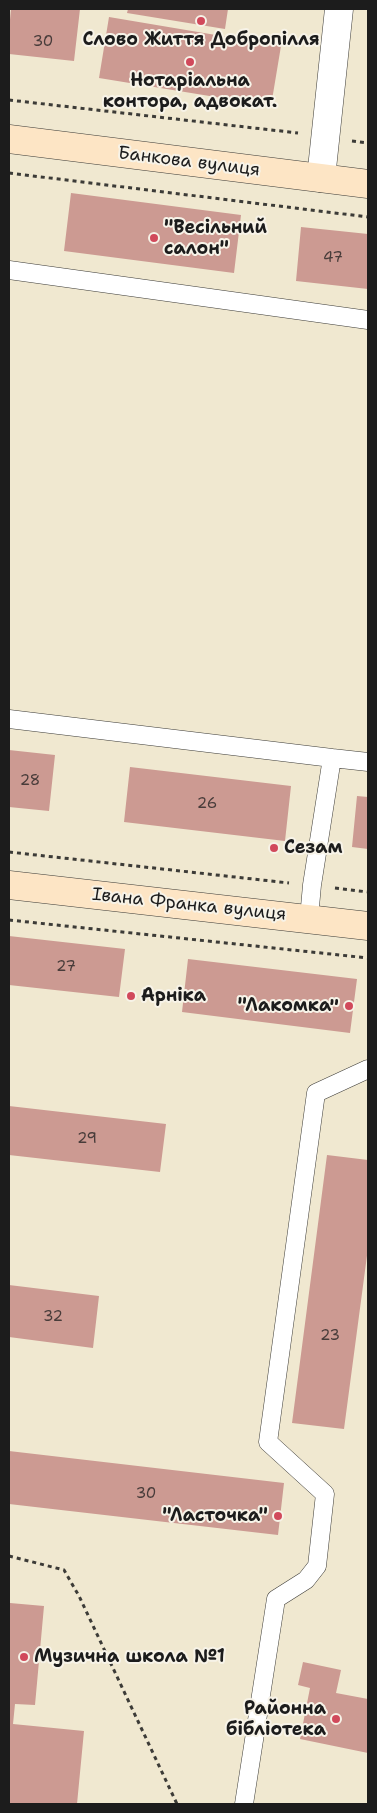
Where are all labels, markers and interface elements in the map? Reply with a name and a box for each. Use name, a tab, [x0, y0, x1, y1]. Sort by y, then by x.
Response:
marker: Слово Життя Добропілля	[195, 15, 207, 27]
place label: Слово Життя Добропілля	[82, 29, 320, 51]
house number: 30	[33, 33, 53, 51]
marker: Нотаріальна контора, адвокат.	[184, 56, 196, 68]
place label: Нотаріальна контора, адвокат.	[103, 70, 277, 112]
street label: Банкова вулиця	[117, 143, 261, 181]
place label: "Весільний салон"	[164, 217, 267, 260]
marker: "Весільний салон"	[148, 232, 160, 244]
house number: 47	[323, 249, 343, 267]
house number: 28	[20, 772, 40, 790]
house number: 26	[197, 795, 217, 813]
place label: Сезам	[284, 837, 343, 859]
marker: Сезам	[268, 842, 280, 854]
street label: Івана Франка вулиця	[91, 884, 287, 926]
house number: 27	[56, 958, 76, 976]
place label: Арніка	[141, 985, 206, 1007]
marker: Арніка	[125, 990, 137, 1002]
place label: "Лакомка"	[238, 995, 339, 1017]
marker: "Лакомка"	[343, 1000, 355, 1012]
house number: 29	[77, 1130, 97, 1148]
house number: 32	[43, 1308, 63, 1326]
house number: 23	[320, 1327, 340, 1345]
house number: 30	[136, 1485, 156, 1503]
place label: "Ласточка"	[162, 1505, 268, 1527]
marker: "Ласточка"	[272, 1510, 284, 1522]
place label: Музична школа №1	[34, 1646, 225, 1668]
marker: Музична школа №1	[18, 1651, 30, 1663]
place label: Районна бібліотека	[226, 1698, 326, 1740]
marker: Районна бібліотека	[330, 1713, 342, 1725]

